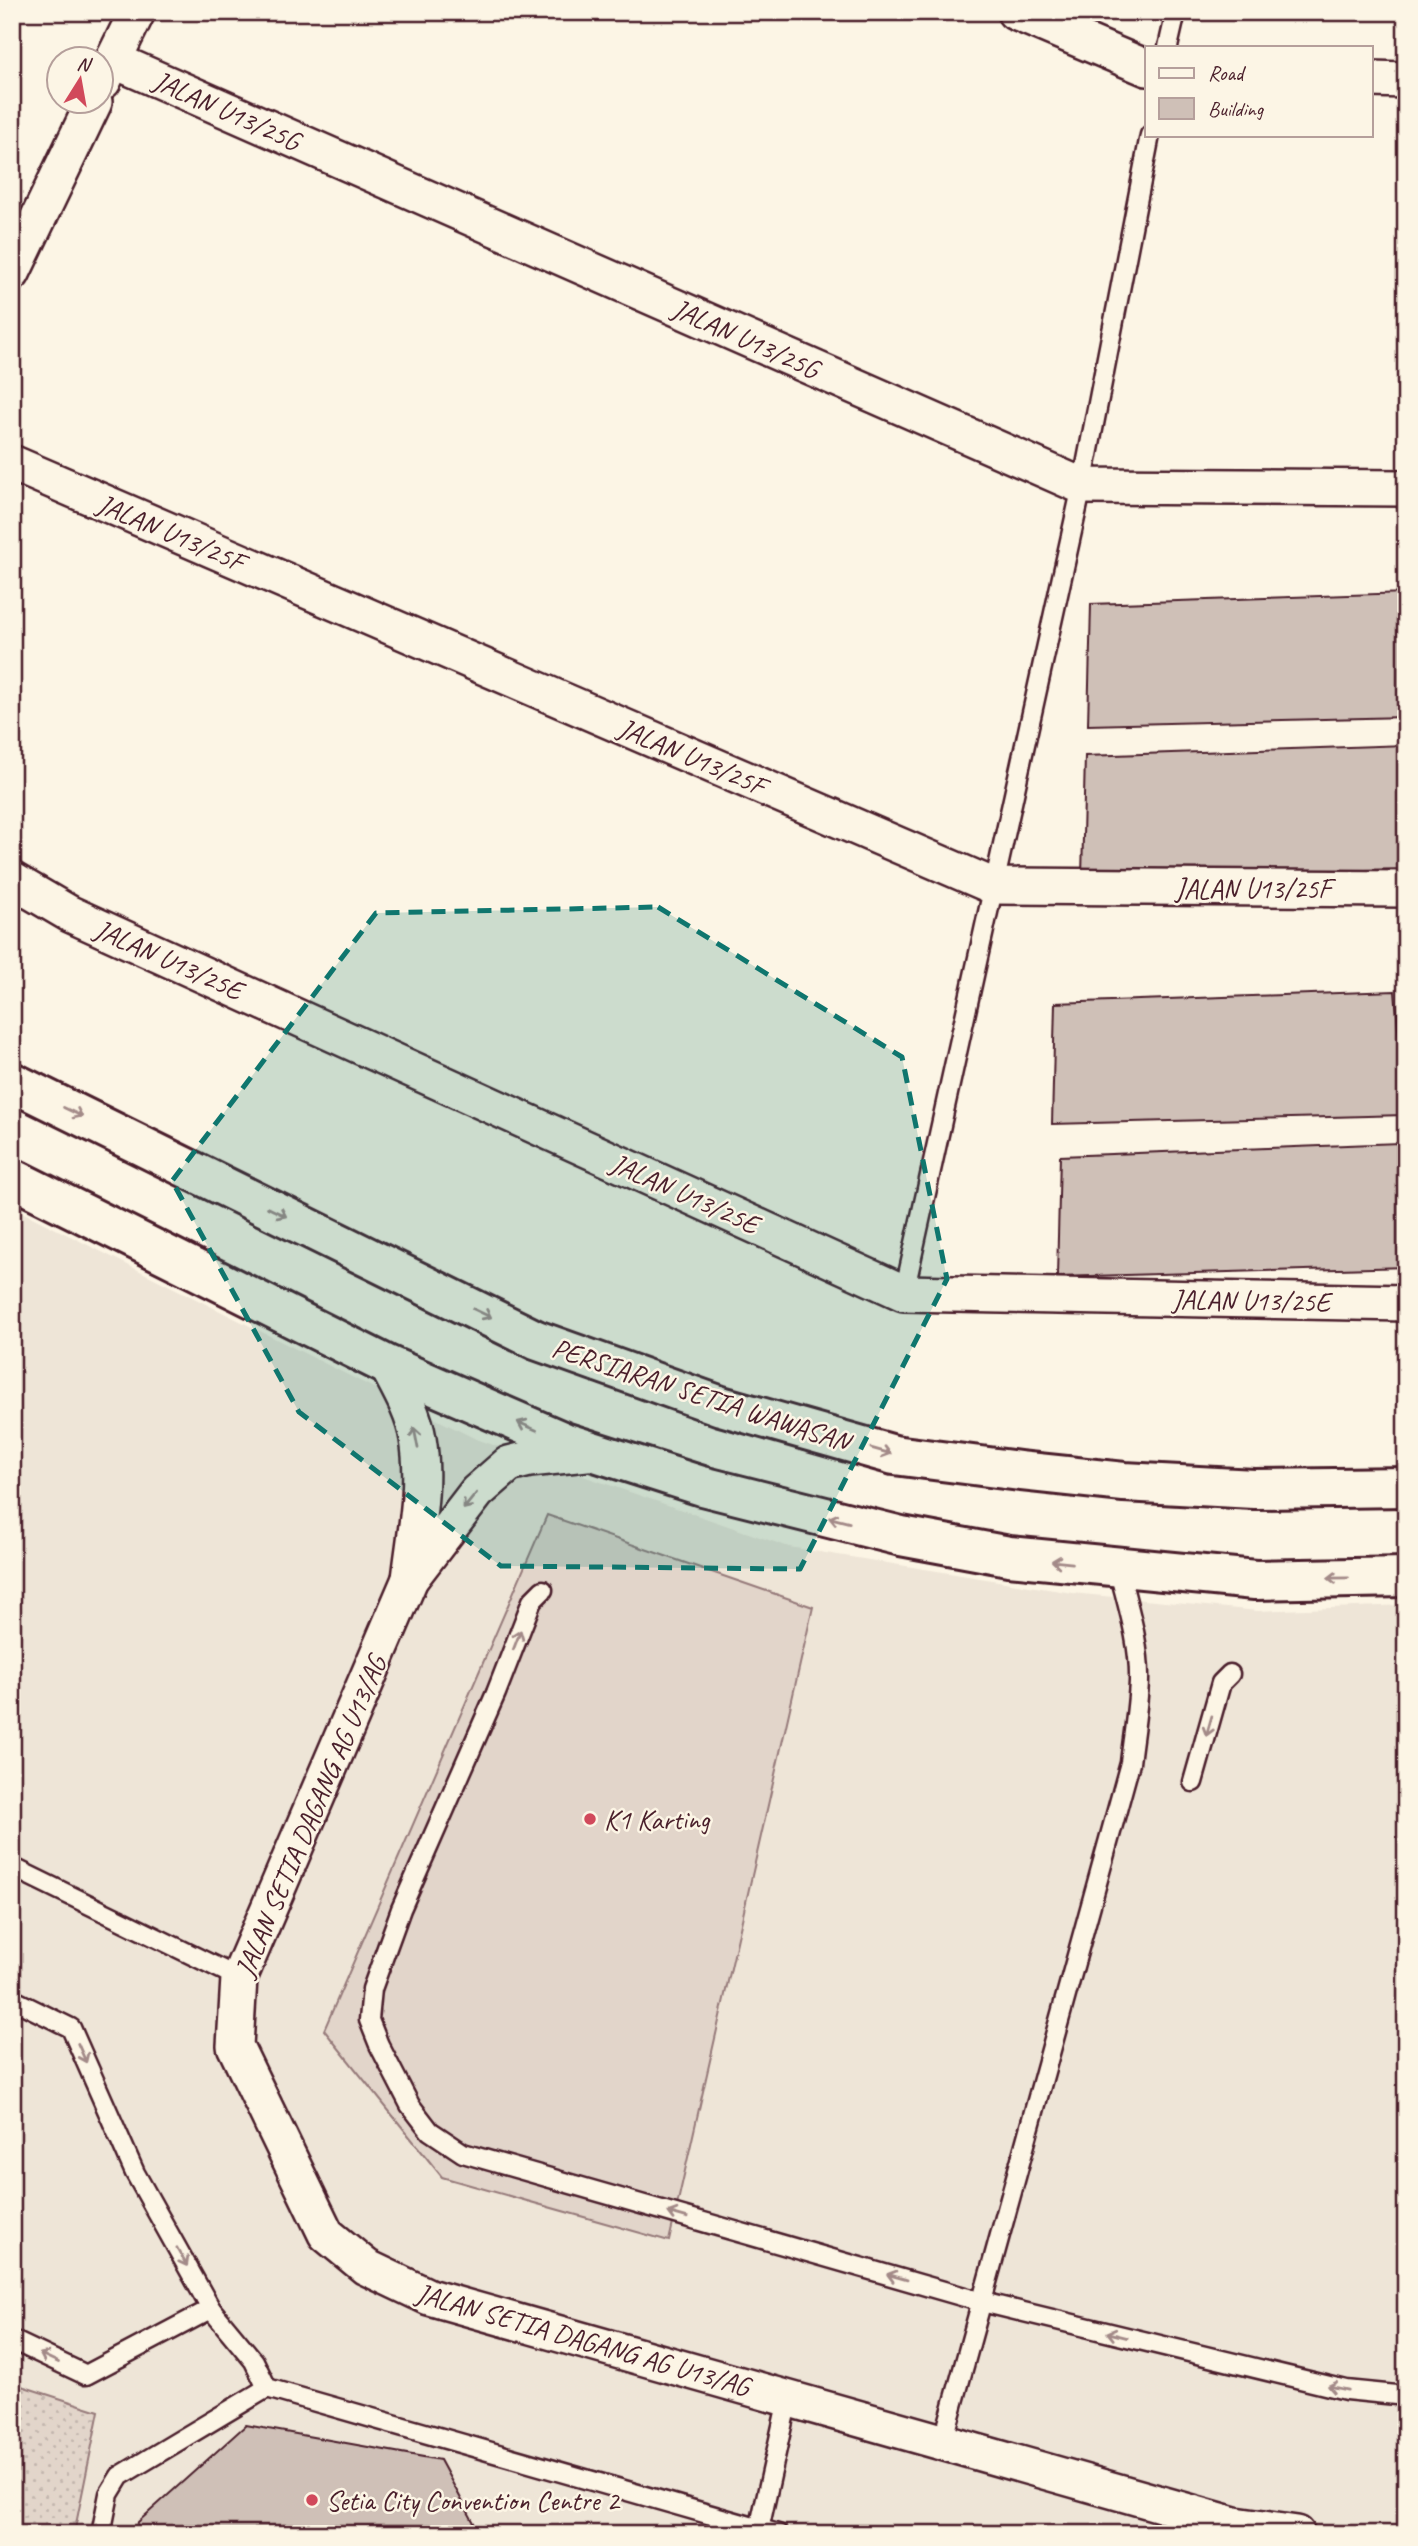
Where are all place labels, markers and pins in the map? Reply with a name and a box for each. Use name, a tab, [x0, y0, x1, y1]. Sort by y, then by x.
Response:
place label: K1 Karting	[604, 1802, 711, 1837]
marker: K1 Karting	[582, 1811, 598, 1827]
place label: Setia City Convention Centre 2	[326, 2483, 621, 2518]
marker: Setia City Convention Centre 2	[304, 2492, 320, 2508]

